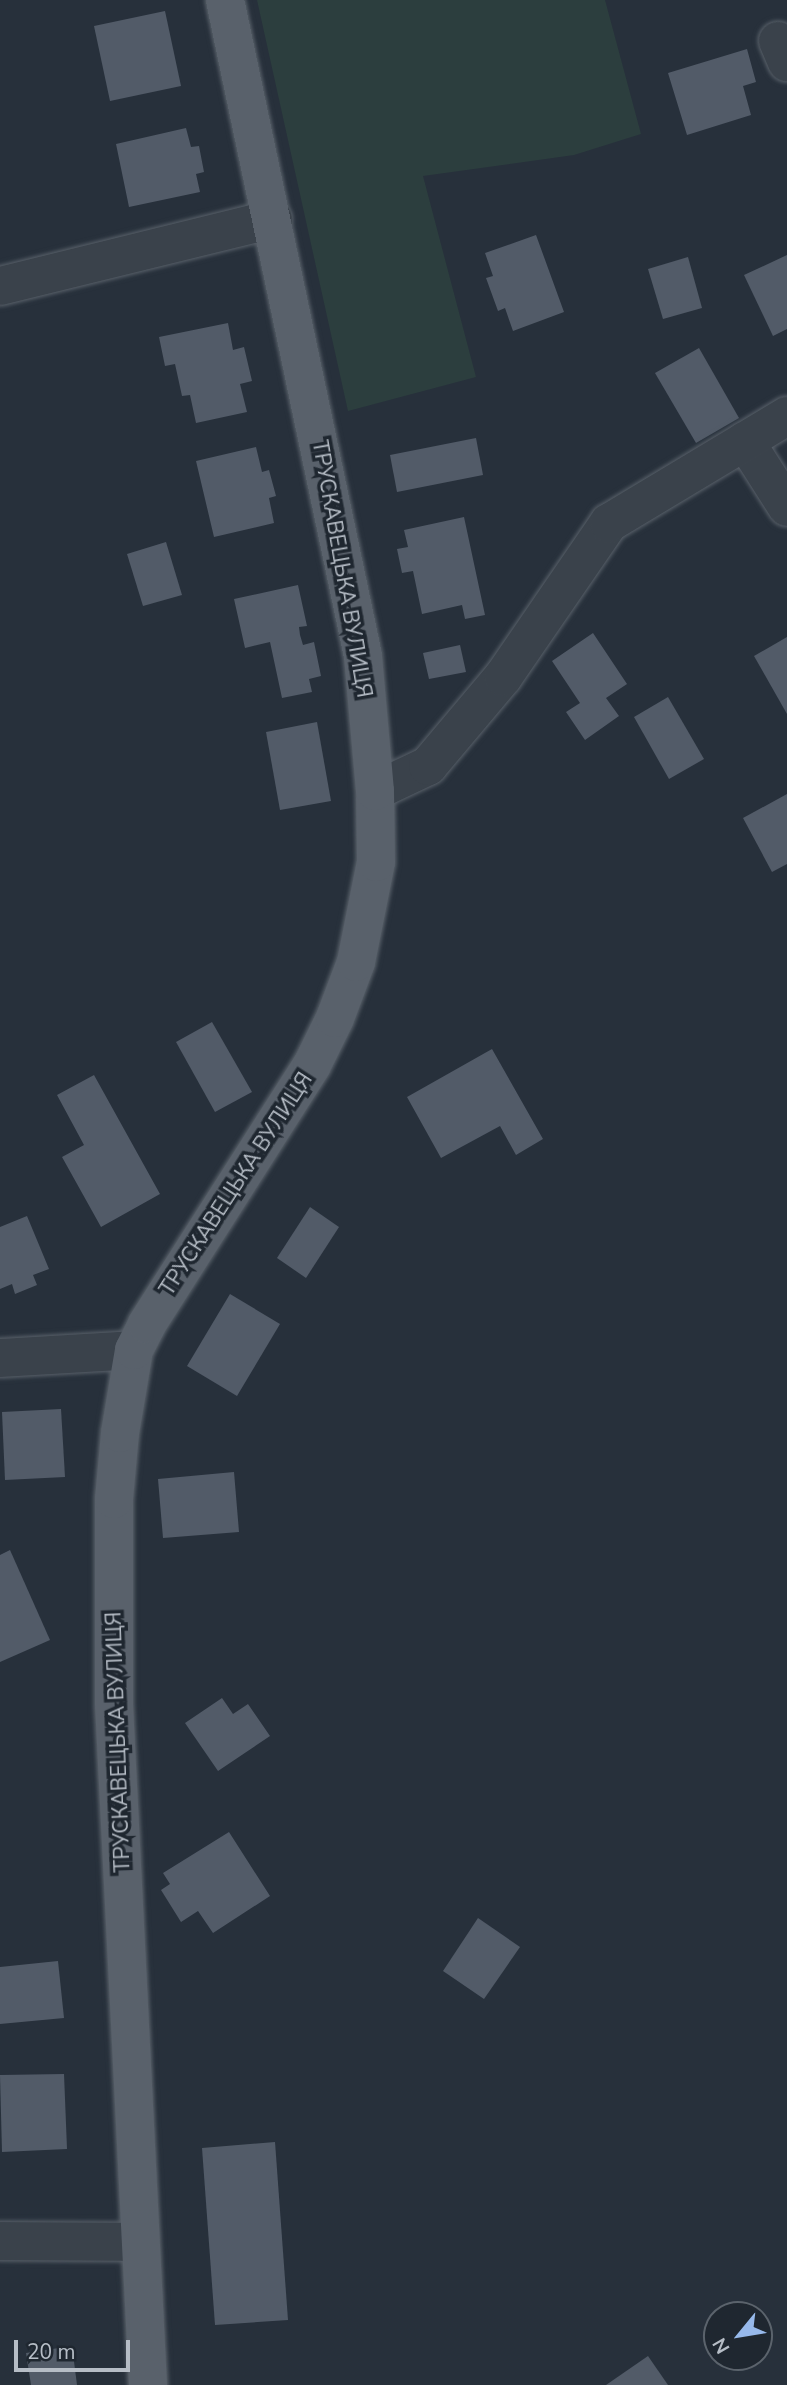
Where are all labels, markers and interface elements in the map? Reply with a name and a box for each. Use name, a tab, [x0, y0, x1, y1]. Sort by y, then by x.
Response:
street label: ТРУСКАВЕЦЬКА ВУЛИЦЯ	[307, 438, 377, 700]
street label: ТРУСКАВЕЦЬКА ВУЛИЦЯ	[154, 1068, 318, 1300]
street label: ТРУСКАВЕЦЬКА ВУЛИЦЯ	[101, 1611, 135, 1873]
north arrow	[703, 2301, 773, 2371]
scale bar	[18, 2326, 133, 2370]
text: N	[707, 2333, 736, 2358]
text: 20 m	[27, 2338, 76, 2366]

